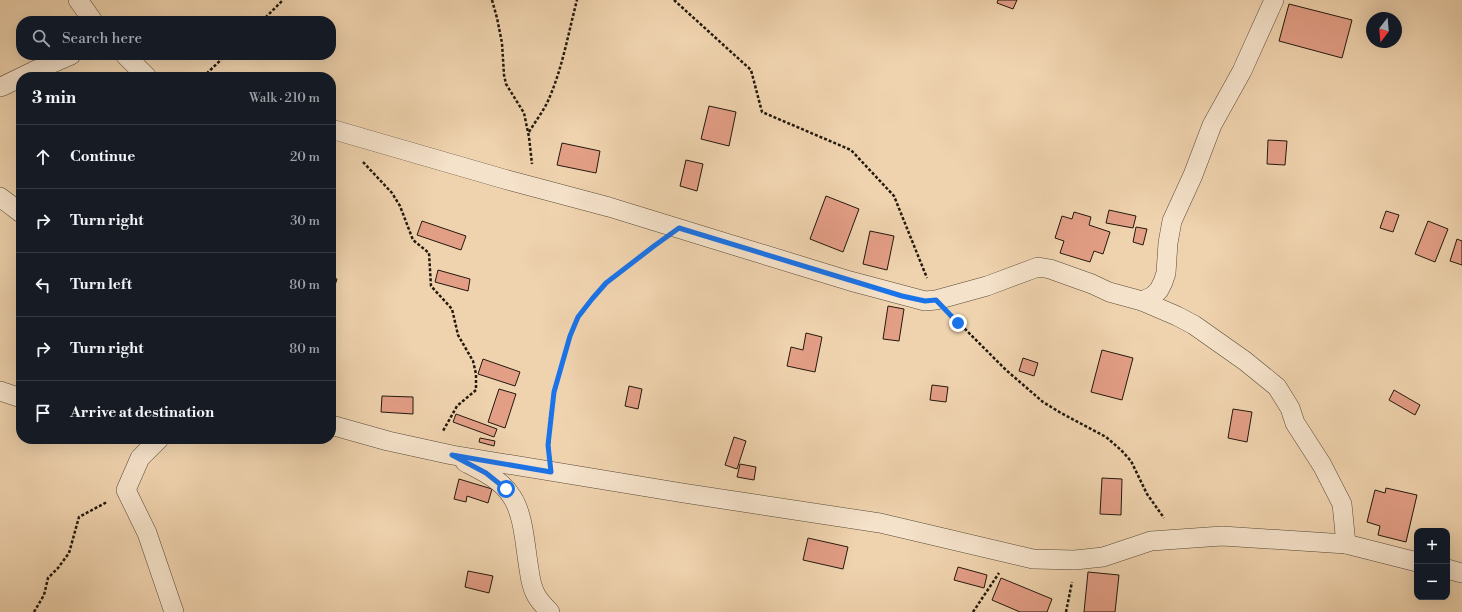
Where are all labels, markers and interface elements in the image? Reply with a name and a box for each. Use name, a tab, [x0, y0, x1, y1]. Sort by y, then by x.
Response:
north arrow	[1366, 12, 1402, 48]
search box	[16, 16, 336, 60]
icon: search	[30, 27, 52, 49]
text: Search here	[62, 29, 142, 48]
text: 3 min	[32, 87, 76, 109]
text: Walk · 210 m	[249, 90, 320, 106]
icon: ahead	[32, 146, 54, 168]
text: Continue	[70, 147, 135, 166]
text: 20 m	[290, 149, 320, 165]
icon: right	[32, 210, 54, 232]
text: Turn right	[70, 211, 144, 230]
text: 30 m	[290, 213, 320, 229]
icon: left	[32, 274, 54, 296]
text: Turn left	[70, 275, 132, 294]
text: 80 m	[289, 277, 320, 293]
route end	[949, 314, 967, 332]
icon: right	[32, 338, 54, 360]
text: Turn right	[70, 339, 144, 358]
text: 80 m	[289, 341, 320, 357]
icon: arrive	[32, 402, 54, 424]
text: Arrive at destination	[70, 403, 214, 422]
route start	[497, 480, 515, 498]
map controls	[1414, 528, 1450, 600]
button: +	[1414, 528, 1450, 564]
button: −	[1414, 564, 1450, 600]

